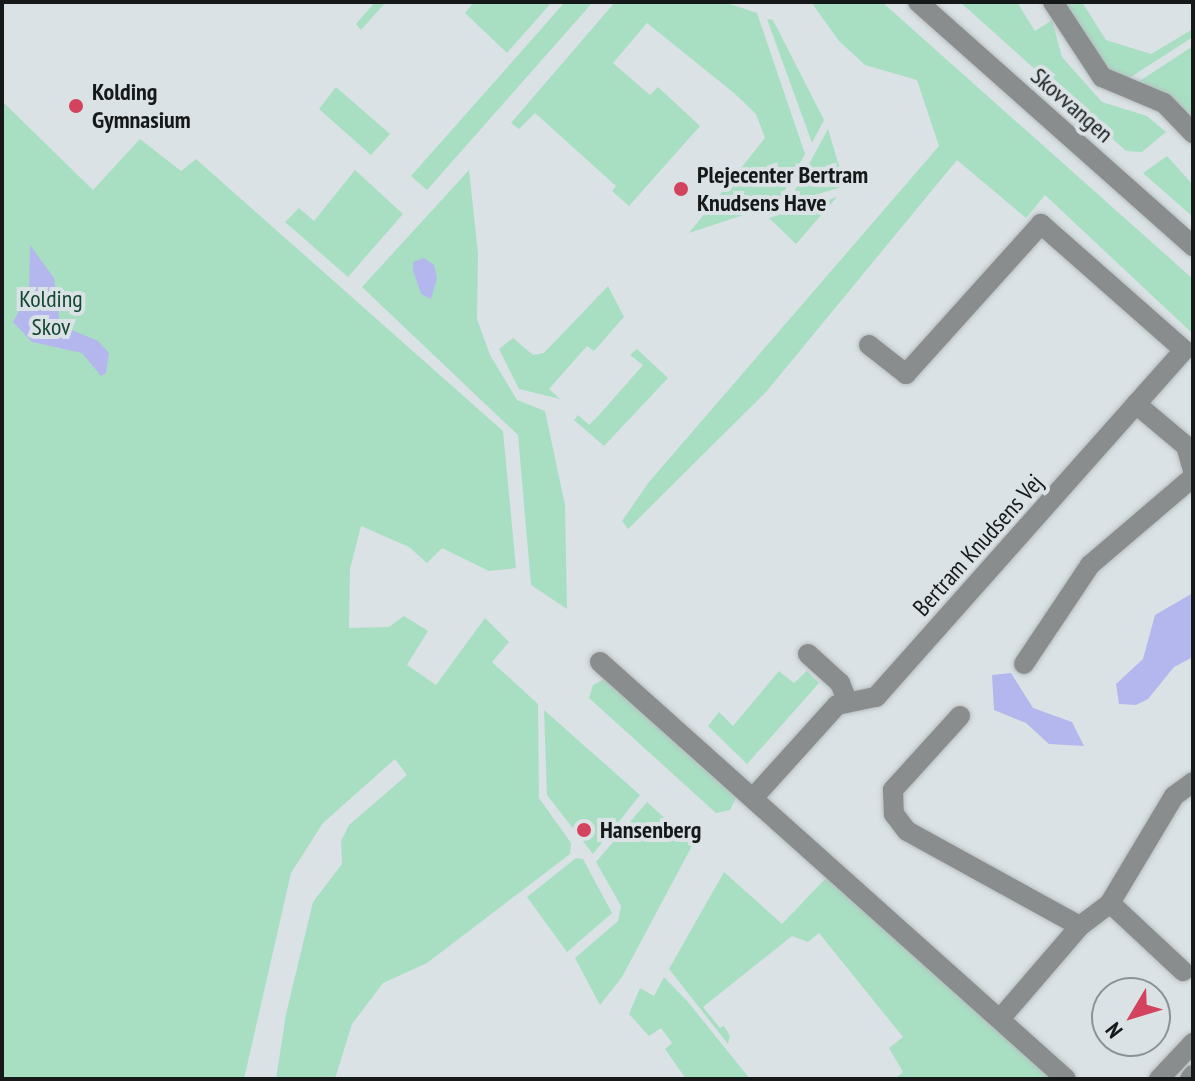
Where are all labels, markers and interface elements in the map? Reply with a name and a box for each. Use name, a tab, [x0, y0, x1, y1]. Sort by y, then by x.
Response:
street label: Skovvangen	[1025, 62, 1119, 148]
place label: Kolding Gymnasium	[92, 78, 191, 134]
marker: Kolding Gymnasium	[67, 97, 85, 115]
place label: Plejecenter Bertram Knudsens Have	[697, 161, 868, 217]
marker: Plejecenter Bertram Knudsens Have	[672, 180, 690, 198]
park label: Kolding Skov	[19, 285, 83, 341]
street label: Bertram Knudsens Vej	[907, 468, 1049, 622]
place label: Hansenberg	[600, 816, 701, 844]
marker: Hansenberg	[575, 821, 593, 839]
north arrow	[1091, 977, 1171, 1057]
text: N	[1099, 1017, 1128, 1044]

